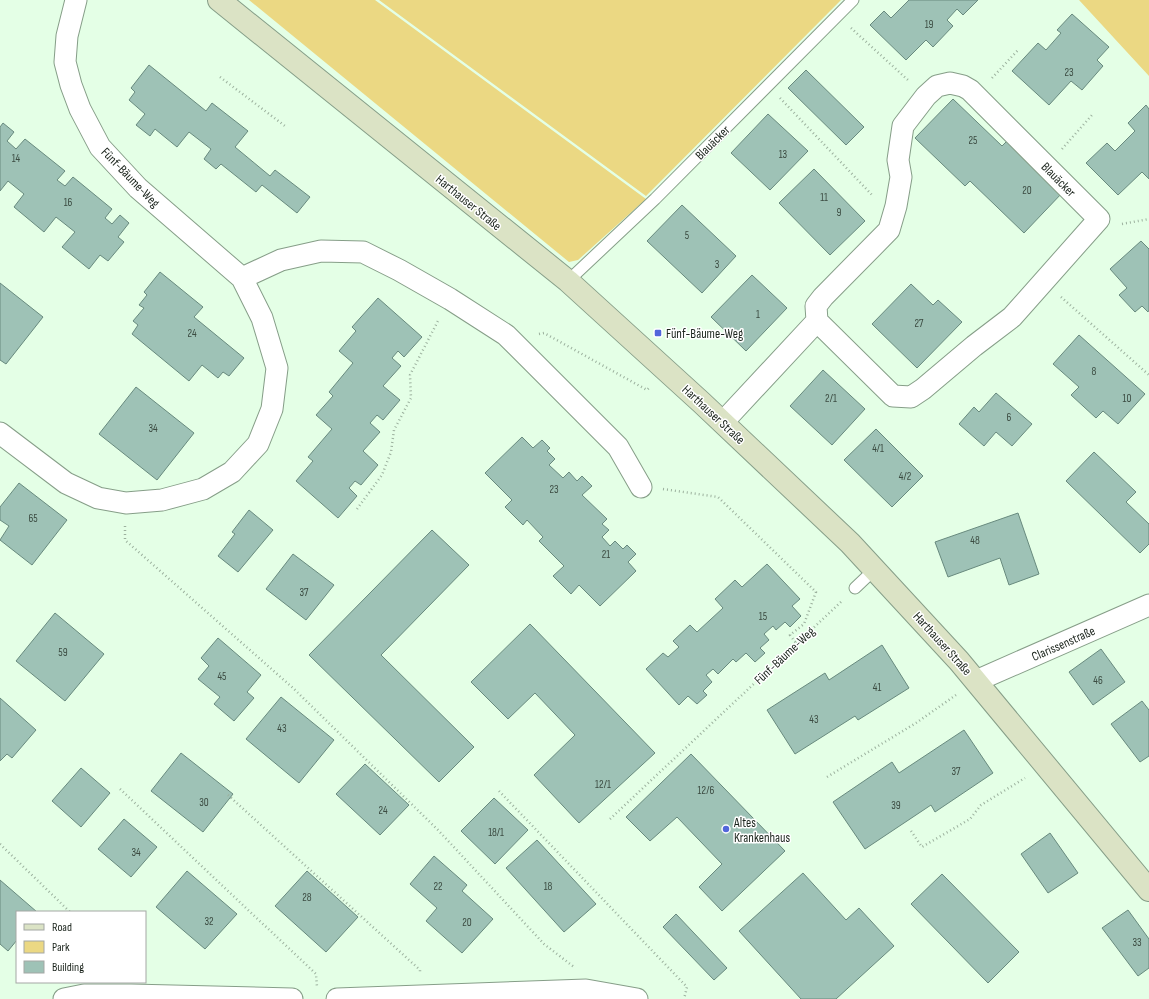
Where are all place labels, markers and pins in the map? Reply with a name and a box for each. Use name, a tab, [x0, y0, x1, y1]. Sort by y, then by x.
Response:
place label: Fünf-Bäume-Weg	[666, 326, 743, 342]
marker: Fünf-Bäume-Weg	[653, 328, 663, 338]
place label: Altes Krankenhaus	[733, 815, 790, 846]
marker: Altes Krankenhaus	[721, 824, 731, 834]

